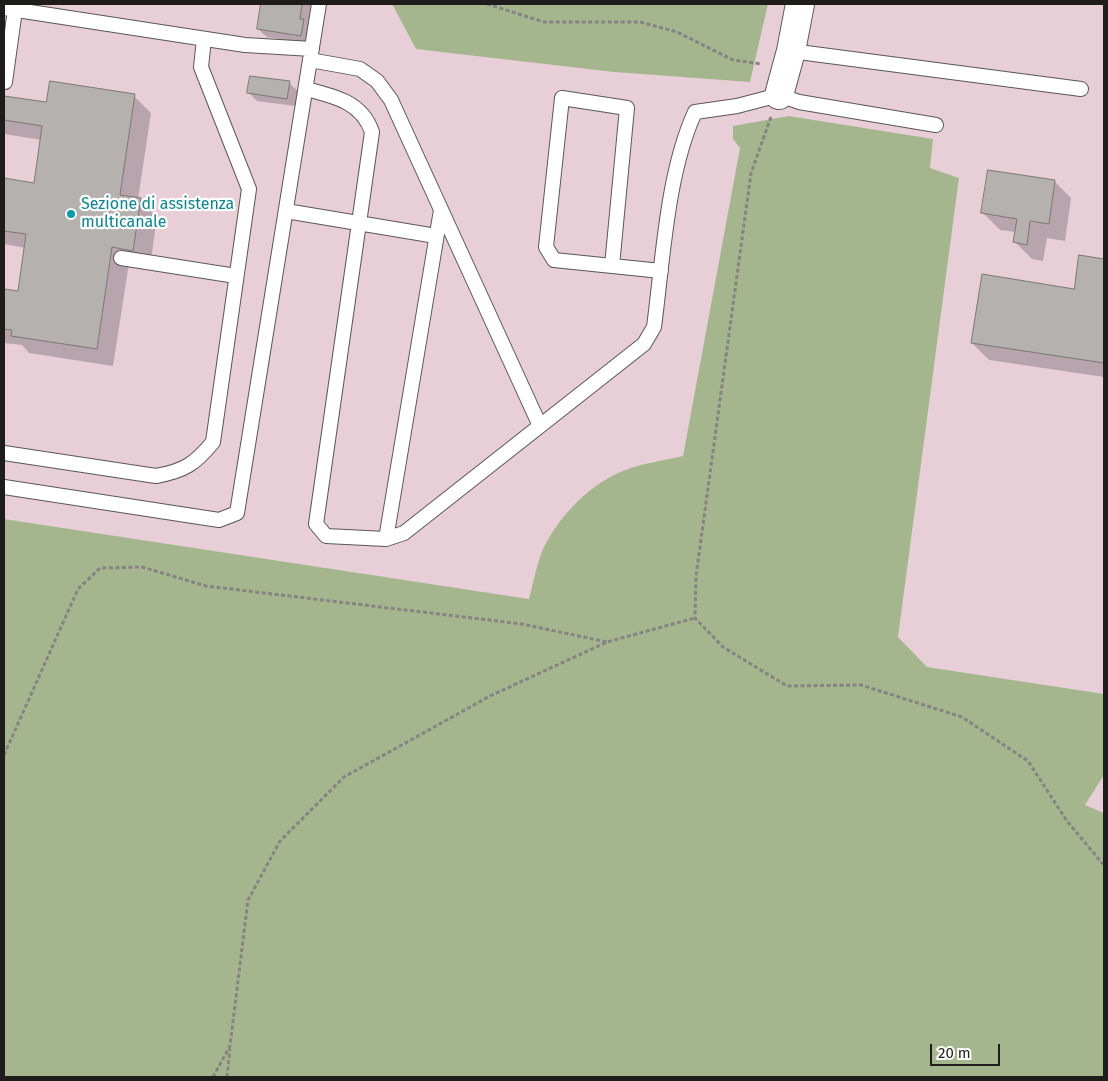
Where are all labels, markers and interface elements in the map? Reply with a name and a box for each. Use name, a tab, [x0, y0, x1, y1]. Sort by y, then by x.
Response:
place label: Sezione di assistenza multicanale	[81, 195, 234, 233]
marker: Sezione di assistenza multicanale	[65, 208, 77, 220]
scale bar	[933, 1034, 1003, 1066]
text: 20 m	[938, 1044, 971, 1062]

